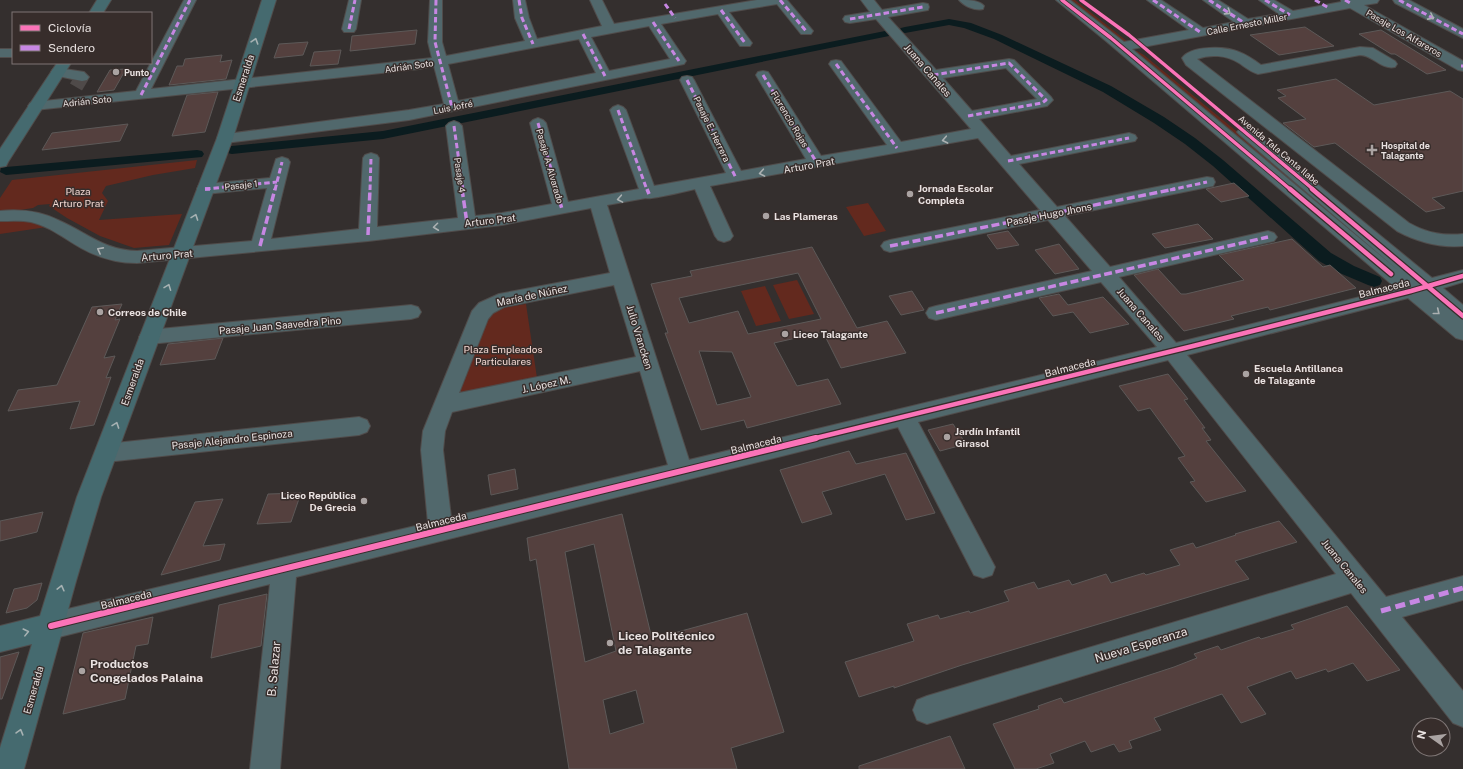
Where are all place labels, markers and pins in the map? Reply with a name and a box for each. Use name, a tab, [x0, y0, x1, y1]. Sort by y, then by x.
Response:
marker: Punto	[111, 67, 121, 77]
place label: Punto	[124, 67, 149, 78]
place label: Hospital de Talagante	[1381, 140, 1430, 161]
marker: Hospital de Talagante	[1366, 144, 1378, 156]
place label: Jornada Escolar Completa	[918, 182, 993, 206]
marker: Jornada Escolar Completa	[905, 189, 915, 199]
place label: Las Plameras	[774, 210, 838, 222]
marker: Las Plameras	[761, 211, 771, 221]
place label: Correos de Chile	[108, 306, 187, 318]
marker: Correos de Chile	[95, 307, 105, 317]
place label: Liceo Talagante	[793, 328, 868, 340]
marker: Liceo Talagante	[780, 329, 790, 339]
place label: Escuela Antillanca de Talagante	[1254, 362, 1343, 386]
marker: Escuela Antillanca de Talagante	[1241, 369, 1251, 379]
place label: Jardín Infantil Girasol	[955, 425, 1020, 449]
marker: Jardín Infantil Girasol	[942, 432, 952, 442]
place label: Liceo República De Grecia	[281, 489, 356, 513]
marker: Liceo República De Grecia	[359, 496, 369, 506]
place label: Liceo Politécnico de Talagante	[618, 629, 715, 657]
marker: Liceo Politécnico de Talagante	[605, 638, 615, 648]
place label: Productos Congelados Palaina	[90, 657, 203, 685]
marker: Productos Congelados Palaina	[77, 666, 87, 676]

